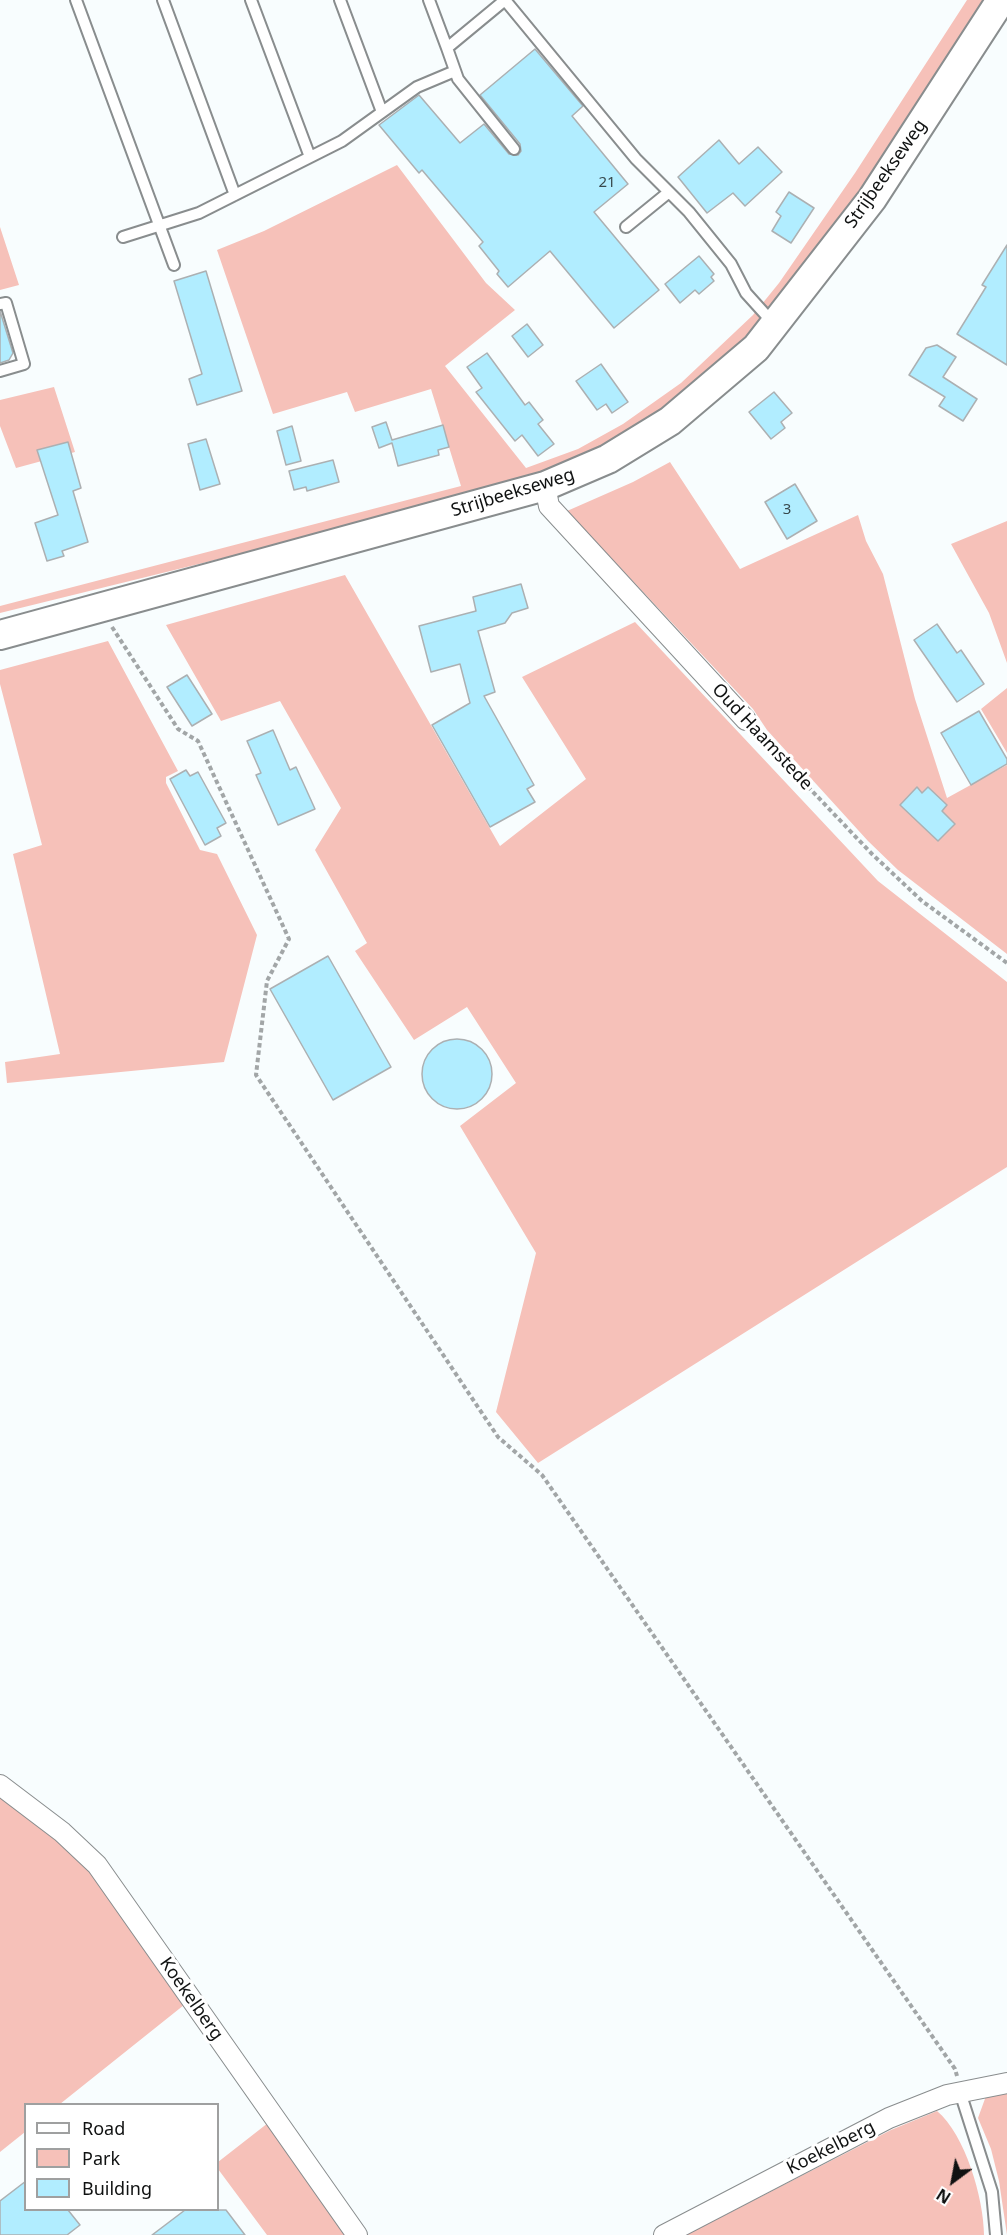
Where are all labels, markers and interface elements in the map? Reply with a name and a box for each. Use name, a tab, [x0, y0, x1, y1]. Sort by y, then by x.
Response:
street label: Strijbeekseweg	[840, 115, 932, 233]
house number: 21	[598, 174, 616, 192]
street label: Strijbeekseweg	[449, 464, 577, 522]
house number: 3	[783, 501, 791, 519]
street label: Oud Haamstede	[707, 679, 817, 795]
street label: Koekelberg	[155, 1953, 227, 2045]
legend	[24, 2103, 219, 2211]
text: Road	[82, 2116, 125, 2140]
street label: Koekelberg	[783, 2117, 879, 2179]
text: Park	[82, 2146, 120, 2170]
north arrow	[923, 2151, 983, 2211]
text: Building	[82, 2176, 152, 2200]
text: N	[932, 2183, 955, 2209]

